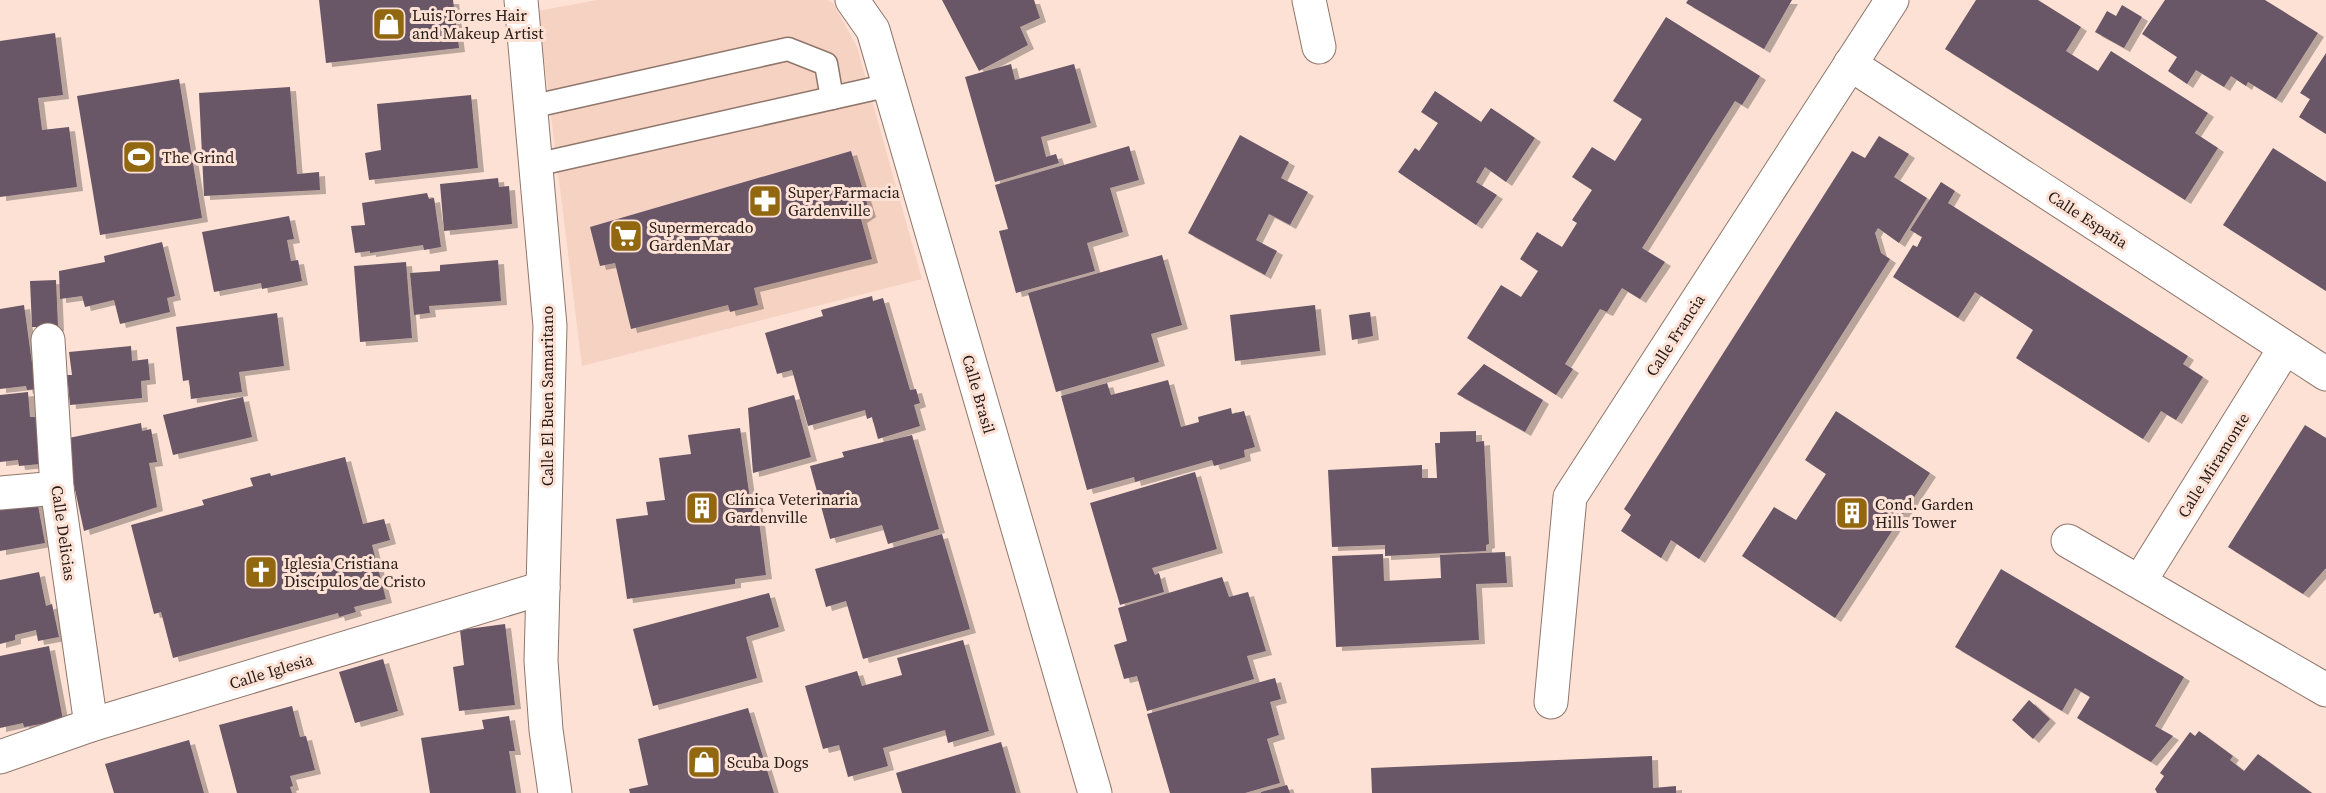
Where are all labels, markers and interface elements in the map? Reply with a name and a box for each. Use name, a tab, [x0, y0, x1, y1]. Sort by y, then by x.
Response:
place label: Luis Torres Hair and Makeup Artist	[412, 4, 544, 44]
shop icon: Luis Torres Hair and Makeup Artist	[371, 6, 407, 42]
sports icon: The Grind	[121, 139, 157, 175]
place label: The Grind	[162, 146, 234, 168]
place label: Super Farmacia Gardenville	[788, 181, 901, 221]
pharmacy icon: Super Farmacia Gardenville	[747, 183, 783, 219]
street label: Calle España	[2044, 185, 2133, 254]
place label: Supermercado GardenMar	[649, 216, 754, 256]
supermarket icon: Supermercado GardenMar	[608, 218, 644, 254]
street label: Calle Francia	[1640, 289, 1710, 380]
street label: Calle El Buen Samaritano	[536, 306, 558, 486]
street label: Calle Brasil	[957, 352, 1001, 436]
street label: Calle Miramonte	[2172, 408, 2254, 522]
street label: Calle Delicias	[46, 484, 82, 582]
place label: Clínica Veterinaria Gardenville	[725, 488, 859, 528]
building icon: Clínica Veterinaria Gardenville	[684, 490, 720, 526]
place label: Cond. Garden Hills Tower	[1875, 493, 1974, 533]
building icon: Cond. Garden Hills Tower	[1834, 495, 1870, 531]
place label: Iglesia Cristiana Discípulos de Cristo	[284, 552, 426, 592]
church icon: Iglesia Cristiana Discípulos de Cristo	[243, 554, 279, 590]
street label: Calle Iglesia	[227, 648, 316, 694]
shop icon: Scuba Dogs	[686, 744, 722, 780]
place label: Scuba Dogs	[727, 751, 809, 773]

